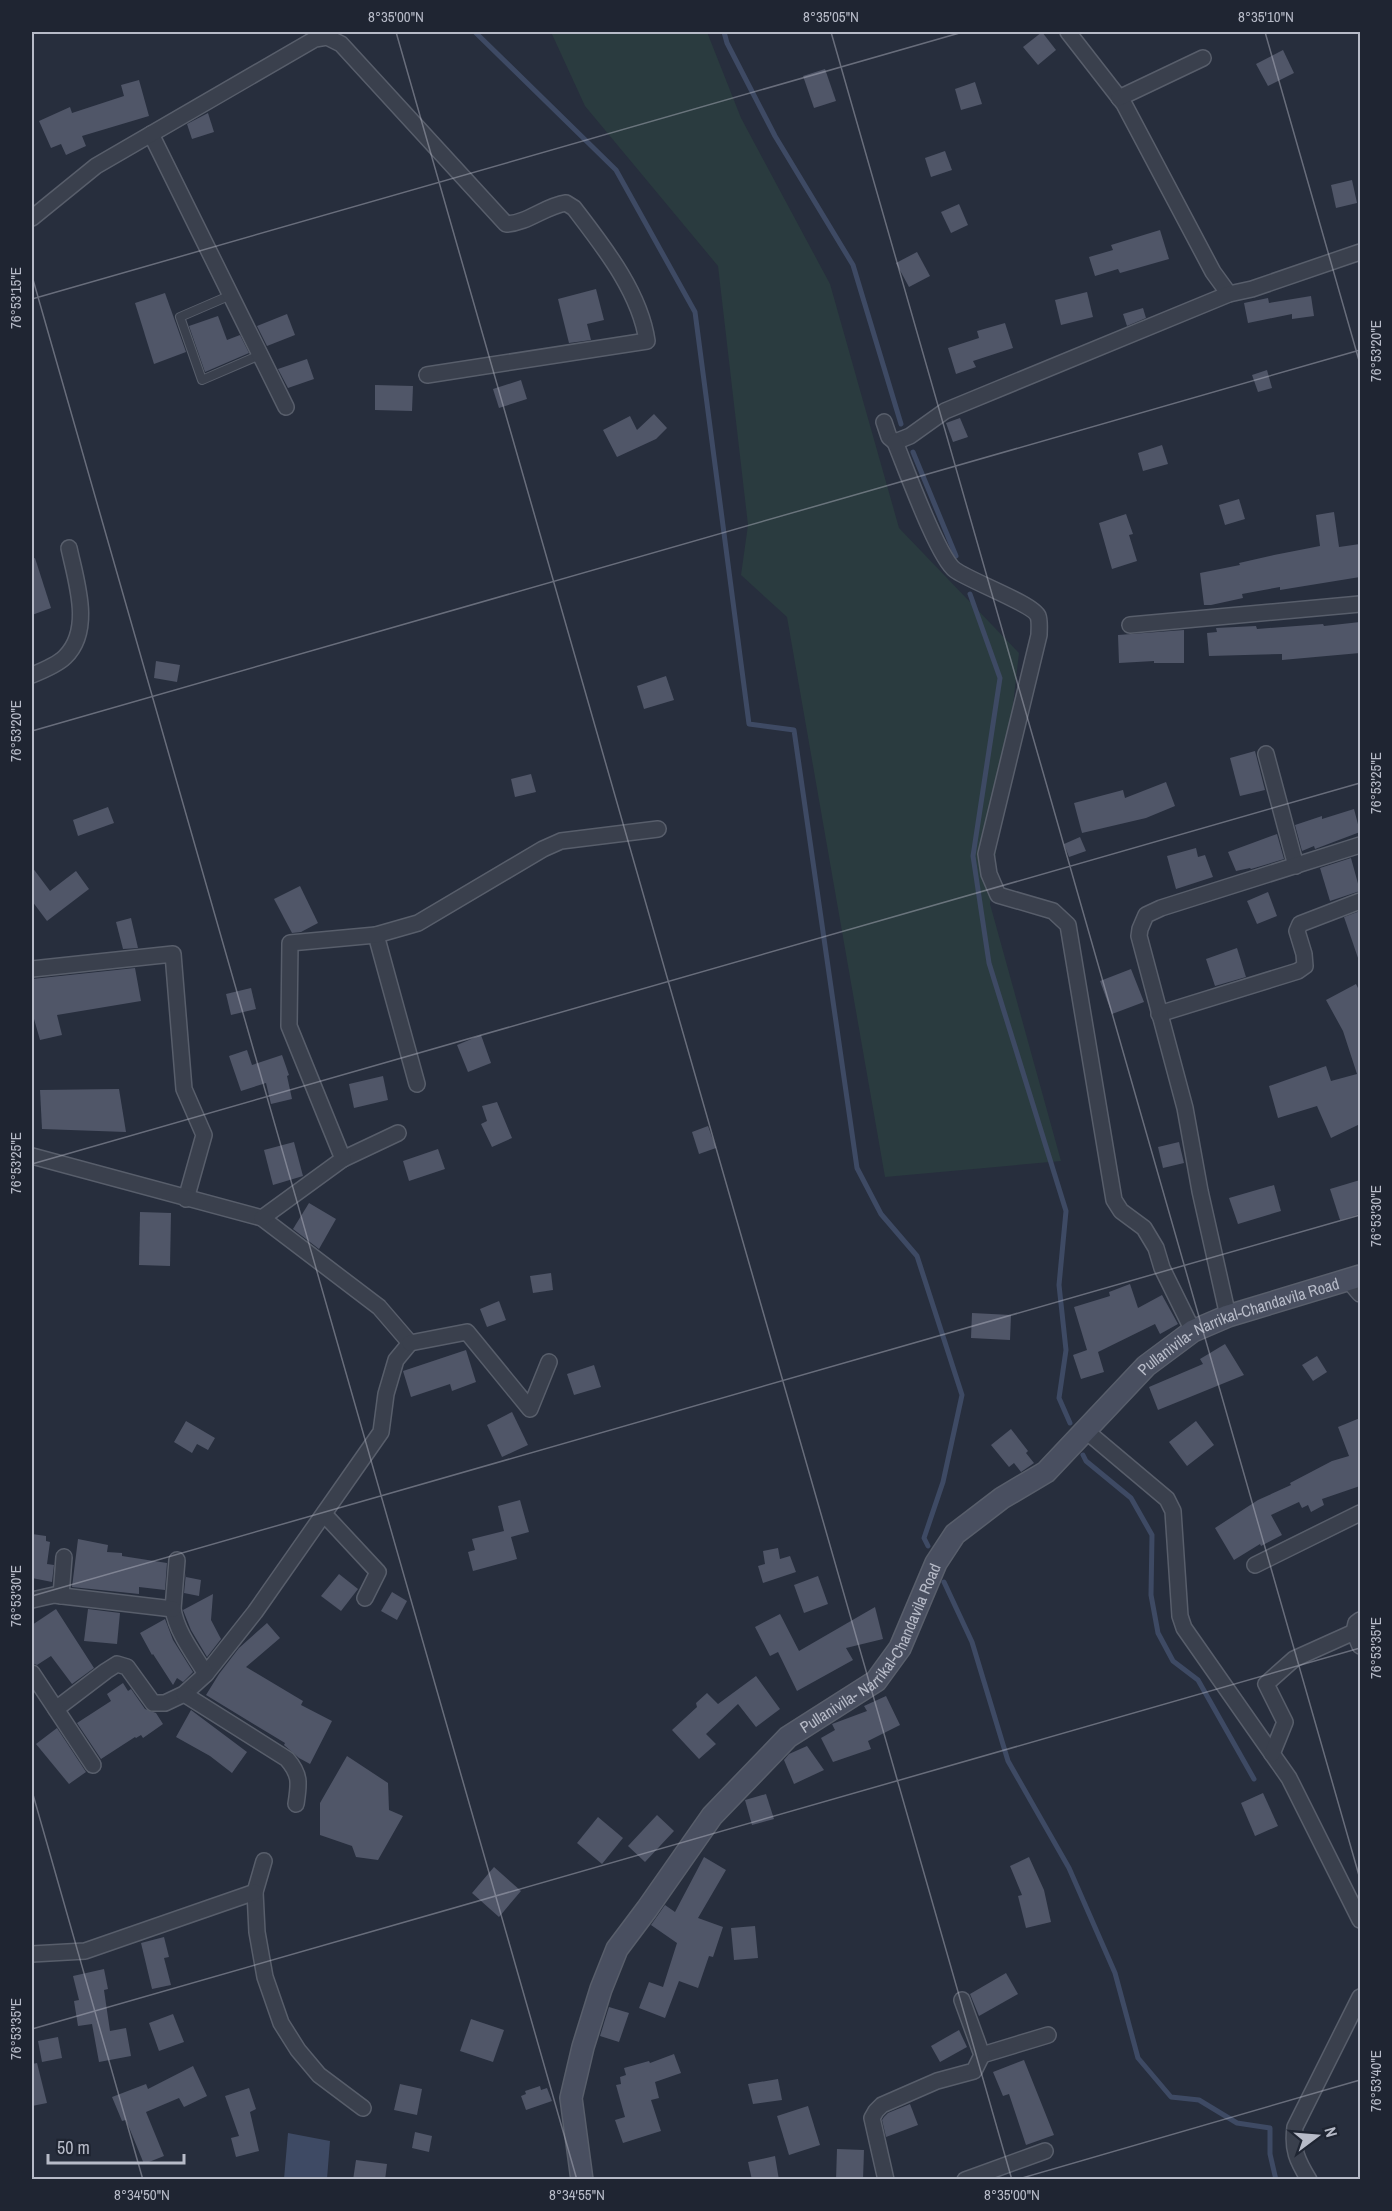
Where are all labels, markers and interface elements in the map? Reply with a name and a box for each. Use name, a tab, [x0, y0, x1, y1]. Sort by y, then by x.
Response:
text: 8°35'00"N	[368, 6, 424, 27]
text: 8°35'05"N	[803, 6, 859, 27]
text: 8°35'10"N	[1238, 6, 1294, 27]
text: 76°53'15"E	[5, 267, 26, 329]
text: 76°53'20"E	[1365, 320, 1386, 382]
text: 76°53'20"E	[5, 700, 26, 762]
text: 76°53'25"E	[1365, 752, 1386, 814]
text: 76°53'25"E	[5, 1132, 26, 1194]
text: 76°53'30"E	[1365, 1185, 1386, 1247]
street label: Pullanivila- Narrikal-Chandavila Road	[1132, 1272, 1342, 1380]
street label: Pullanivila- Narrikal-Chandavila Road	[795, 1560, 946, 1738]
text: 76°53'30"E	[5, 1565, 26, 1627]
text: 76°53'35"E	[1365, 1617, 1386, 1679]
text: 76°53'35"E	[5, 1998, 26, 2060]
text: 76°53'40"E	[1365, 2050, 1386, 2112]
north arrow	[1287, 2106, 1347, 2166]
text: N	[1320, 2124, 1343, 2139]
scale bar	[48, 2127, 184, 2165]
text: 50 m	[57, 2135, 90, 2160]
text: 8°34'50"N	[114, 2184, 170, 2205]
text: 8°34'55"N	[549, 2184, 605, 2205]
text: 8°35'00"N	[984, 2184, 1040, 2205]

